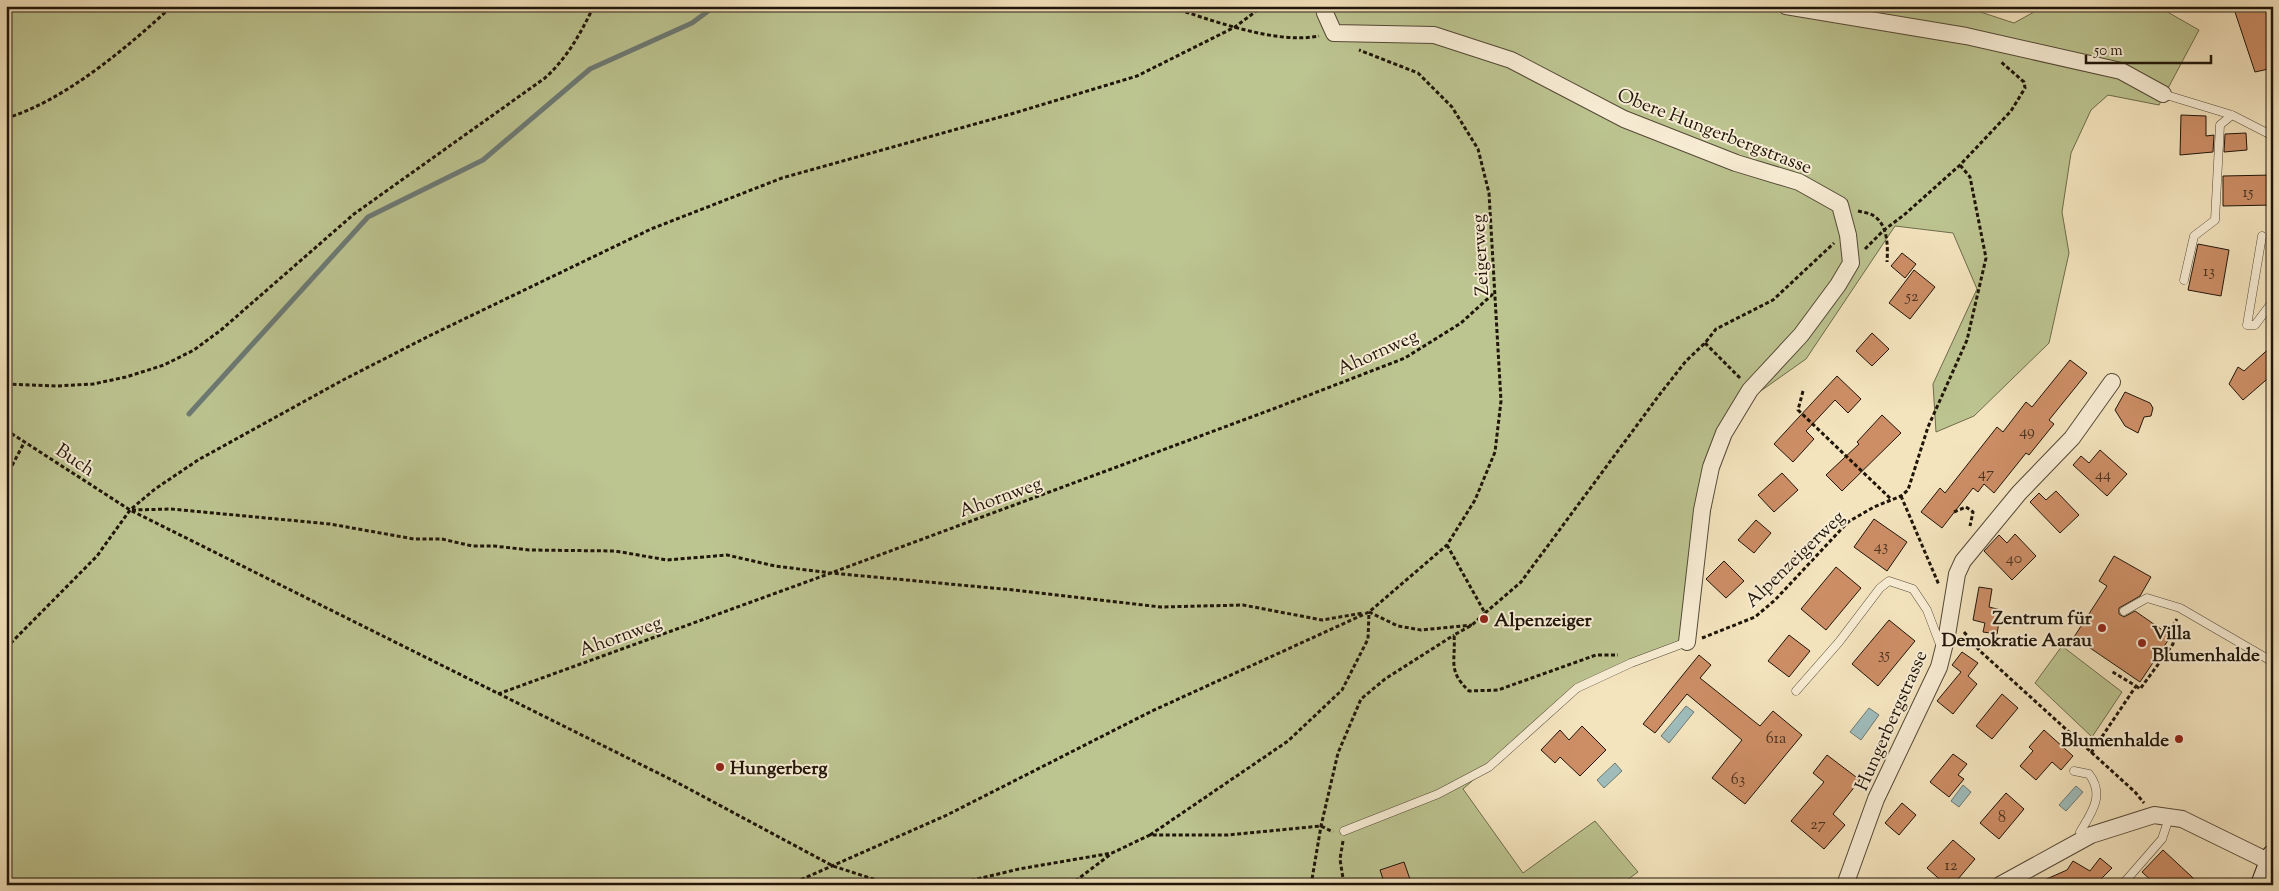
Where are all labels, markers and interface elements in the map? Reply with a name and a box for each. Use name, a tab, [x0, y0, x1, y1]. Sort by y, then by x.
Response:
scale bar	[2086, 32, 2212, 64]
text: 50 m	[2093, 41, 2123, 62]
street label: Obere Hungerbergstrasse	[1613, 83, 1816, 182]
house number: 15	[2243, 182, 2254, 205]
street label: Zeigerweg	[1466, 213, 1497, 296]
house number: 13	[2203, 261, 2215, 284]
house number: 52	[1905, 286, 1919, 309]
street label: Ahornweg	[1333, 323, 1423, 383]
house number: 49	[2019, 421, 2035, 444]
street label: Buch	[49, 438, 100, 484]
house number: 47	[1978, 463, 1994, 486]
house number: 44	[2095, 464, 2111, 487]
street label: Ahornweg	[956, 471, 1046, 526]
street label: Alpenzeigerweg	[1740, 505, 1852, 614]
house number: 43	[1874, 536, 1888, 559]
house number: 40	[2006, 548, 2022, 571]
place label: Zentrum für Demokratie Aarau	[1941, 606, 2093, 655]
place label: Alpenzeiger	[1494, 608, 1593, 635]
street label: Ahornweg	[576, 610, 666, 665]
marker: Alpenzeiger	[1478, 613, 1490, 625]
place label: Villa Blumenhalde	[2152, 621, 2260, 670]
marker: Zentrum für Demokratie Aarau	[2096, 622, 2108, 634]
marker: Villa Blumenhalde	[2136, 637, 2148, 649]
house number: 35	[1878, 644, 1890, 667]
street label: Hungerbergstrasse	[1849, 646, 1935, 796]
house number: 61a	[1766, 728, 1787, 751]
place label: Blumenhalde	[2061, 728, 2169, 755]
marker: Blumenhalde	[2173, 733, 2185, 745]
place label: Hungerberg	[730, 756, 828, 783]
marker: Hungerberg	[714, 761, 726, 773]
house number: 63	[1731, 769, 1745, 792]
house number: 8	[1998, 807, 2006, 830]
house number: 27	[1810, 814, 1826, 837]
house number: 12	[1945, 855, 1958, 878]

